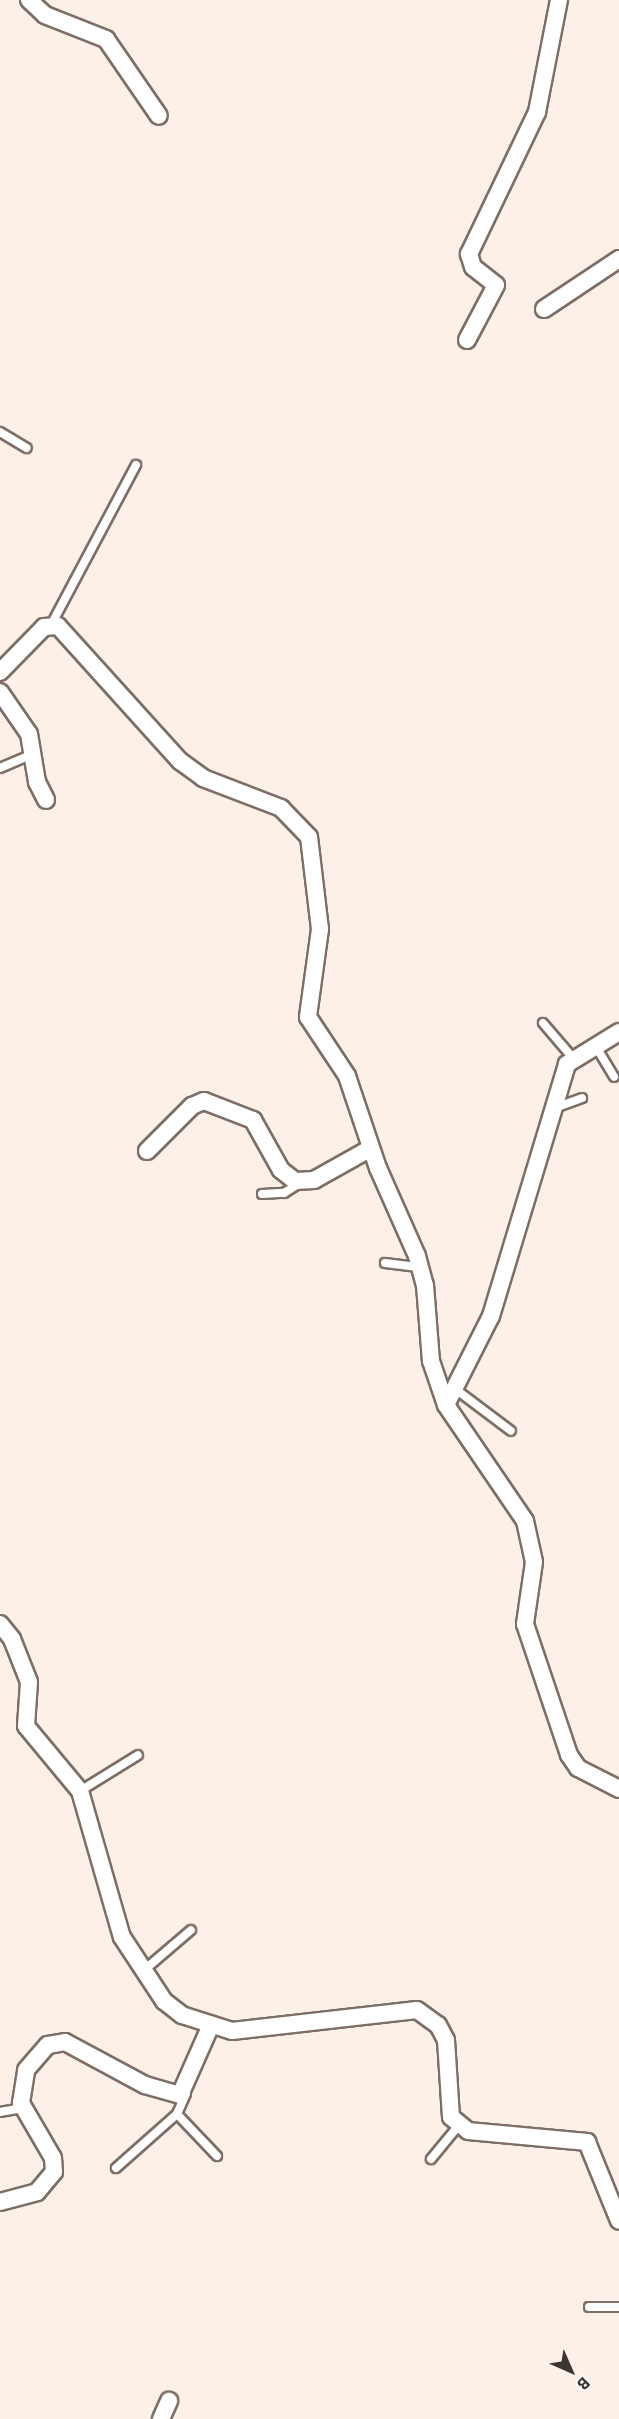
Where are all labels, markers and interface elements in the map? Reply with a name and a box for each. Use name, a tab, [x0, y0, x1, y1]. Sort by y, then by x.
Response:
north arrow	[541, 2341, 601, 2401]
text: B	[572, 2372, 595, 2395]

